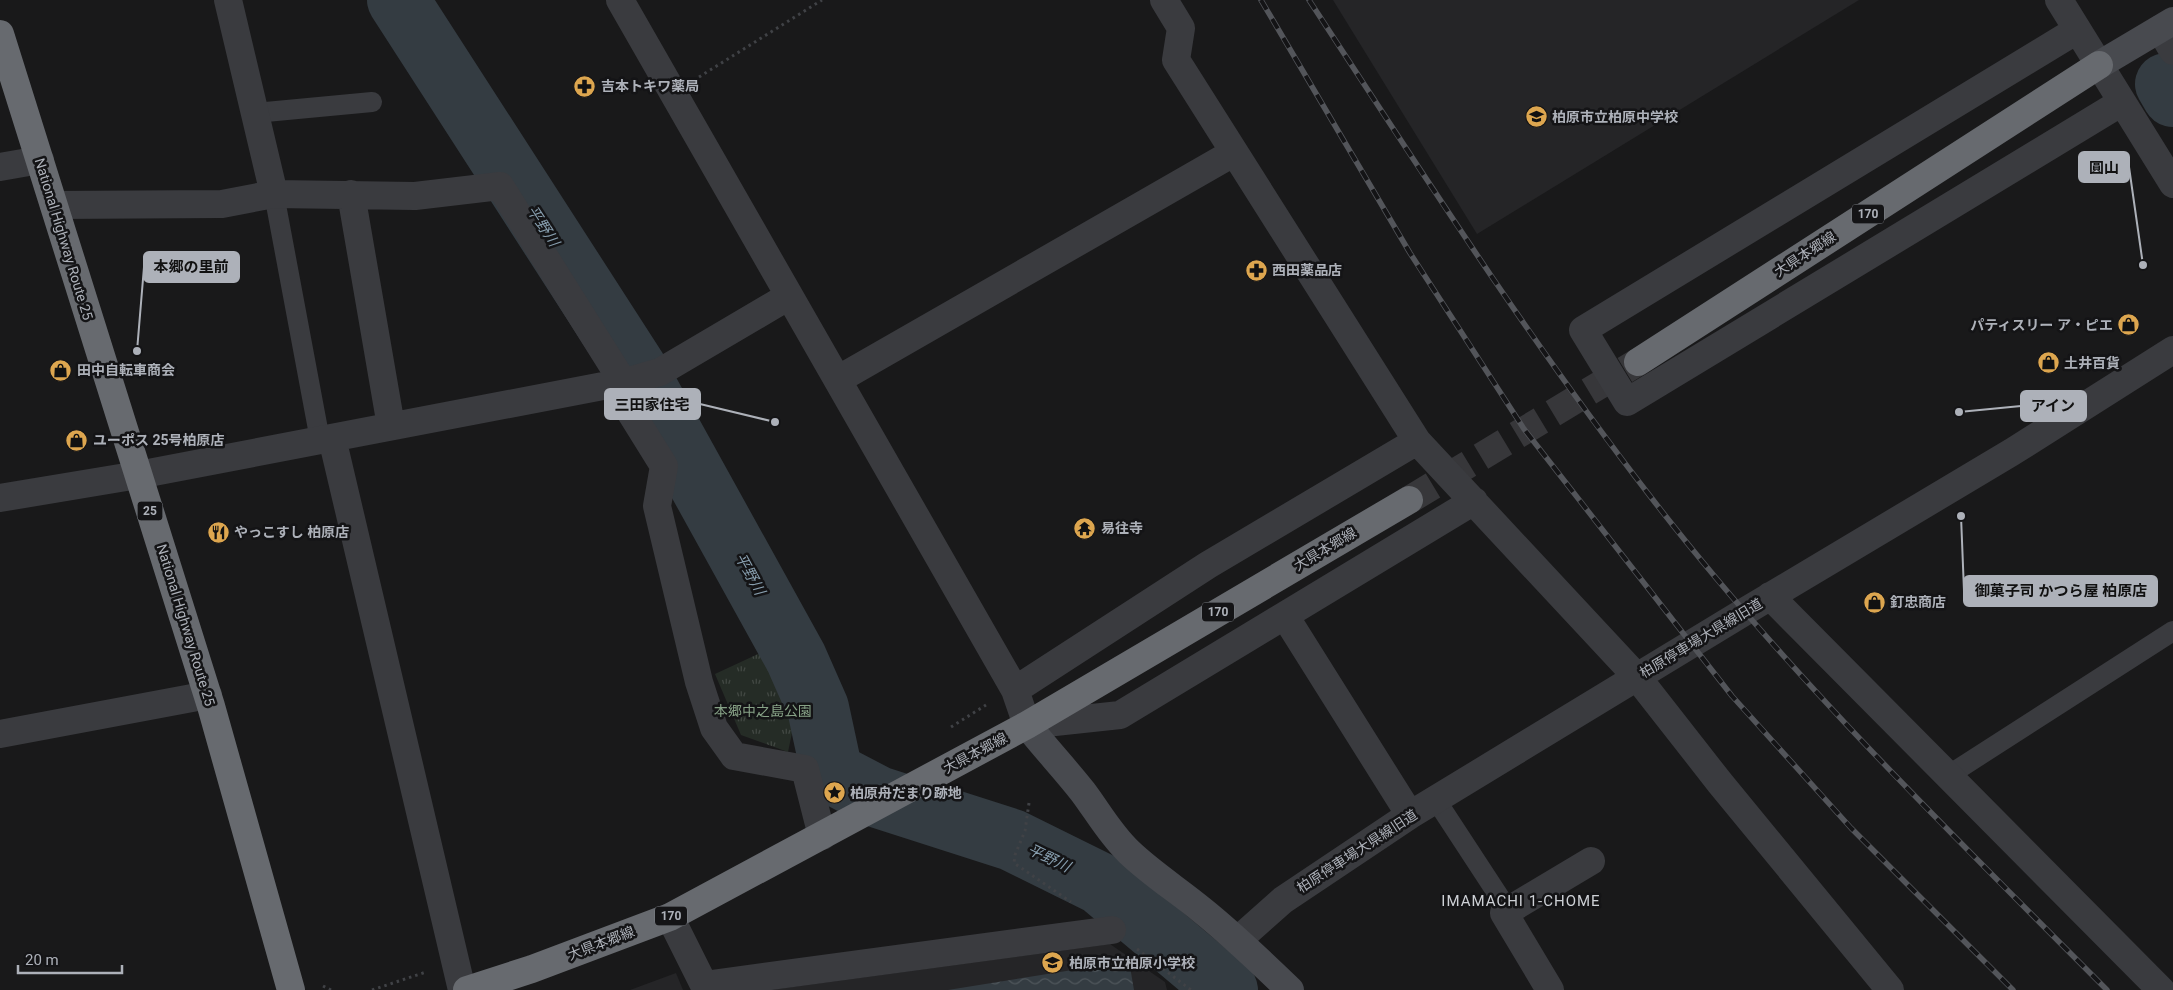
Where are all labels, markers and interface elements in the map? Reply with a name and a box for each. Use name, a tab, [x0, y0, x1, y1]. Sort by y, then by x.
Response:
pharmacy icon: 吉本トキワ薬局	[573, 74, 597, 98]
place label: 吉本トキワ薬局	[601, 78, 699, 94]
school or university icon: 柏原市立柏原中学校	[1524, 105, 1548, 129]
place label: 柏原市立柏原中学校	[1552, 109, 1678, 125]
callout: 圓山	[2079, 152, 2129, 182]
street label: National Highway Route 25	[32, 156, 96, 322]
text: 圓山	[2089, 159, 2119, 177]
water label: 平野川	[523, 202, 564, 251]
road number: 170	[1852, 204, 1884, 223]
street label: 大県本郷線	[1771, 228, 1839, 280]
callout: 本郷の里前	[144, 252, 239, 282]
text: 本郷の里前	[153, 258, 229, 276]
pharmacy icon: 西田薬品店	[1244, 258, 1268, 282]
place label: 西田薬品店	[1272, 262, 1342, 278]
shop icon: パティスリー ア・ピエ	[2117, 313, 2141, 337]
place label: パティスリー ア・ピエ	[1970, 317, 2113, 333]
shop icon: 土井百貨	[2036, 351, 2060, 375]
place label: 土井百貨	[2064, 355, 2120, 371]
shop icon: 田中自転車商会	[49, 358, 73, 382]
place label: 田中自転車商会	[77, 362, 175, 378]
callout: 三田家住宅	[605, 389, 700, 419]
callout: アイン	[2021, 391, 2086, 421]
text: 三田家住宅	[614, 396, 690, 414]
text: アイン	[2031, 397, 2075, 415]
shop icon: ユーポス 25号柏原店	[65, 428, 89, 452]
place label: ユーポス 25号柏原店	[93, 432, 225, 448]
road number: 25	[138, 502, 162, 520]
temple icon: 易往寺	[1073, 516, 1097, 540]
restaurant icon: やっこすし 柏原店	[206, 520, 230, 544]
place label: 易往寺	[1101, 520, 1143, 536]
place label: やっこすし 柏原店	[234, 524, 349, 540]
street label: 大県本郷線	[1291, 524, 1359, 574]
street label: National Highway Route 25	[154, 542, 218, 708]
water label: 平野川	[731, 550, 770, 600]
callout: 御菓子司 かつら屋 柏原店	[1964, 576, 2157, 606]
text: 御菓子司 かつら屋 柏原店	[1975, 582, 2147, 600]
shop icon: 釘忠商店	[1862, 590, 1886, 614]
place label: 釘忠商店	[1890, 594, 1946, 610]
street label: 柏原停車場大県線旧道	[1637, 595, 1765, 681]
road number: 170	[1202, 602, 1234, 622]
park label: 本郷中之島公園	[714, 703, 812, 719]
street label: 大県本郷線	[940, 730, 1010, 776]
place icon: 柏原舟だまり跡地	[822, 781, 846, 805]
place label: 柏原舟だまり跡地	[850, 785, 962, 801]
street label: 柏原停車場大県線旧道	[1294, 806, 1420, 896]
water label: 平野川	[1025, 840, 1075, 877]
district label: IMAMACHI 1-CHOME	[1441, 892, 1601, 910]
road number: 170	[655, 906, 687, 926]
street label: 大県本郷線	[565, 923, 637, 963]
scale bar	[18, 942, 121, 974]
text: 20 m	[25, 951, 59, 969]
school or university icon: 柏原市立柏原小学校	[1041, 951, 1065, 975]
place label: 柏原市立柏原小学校	[1069, 955, 1195, 971]

